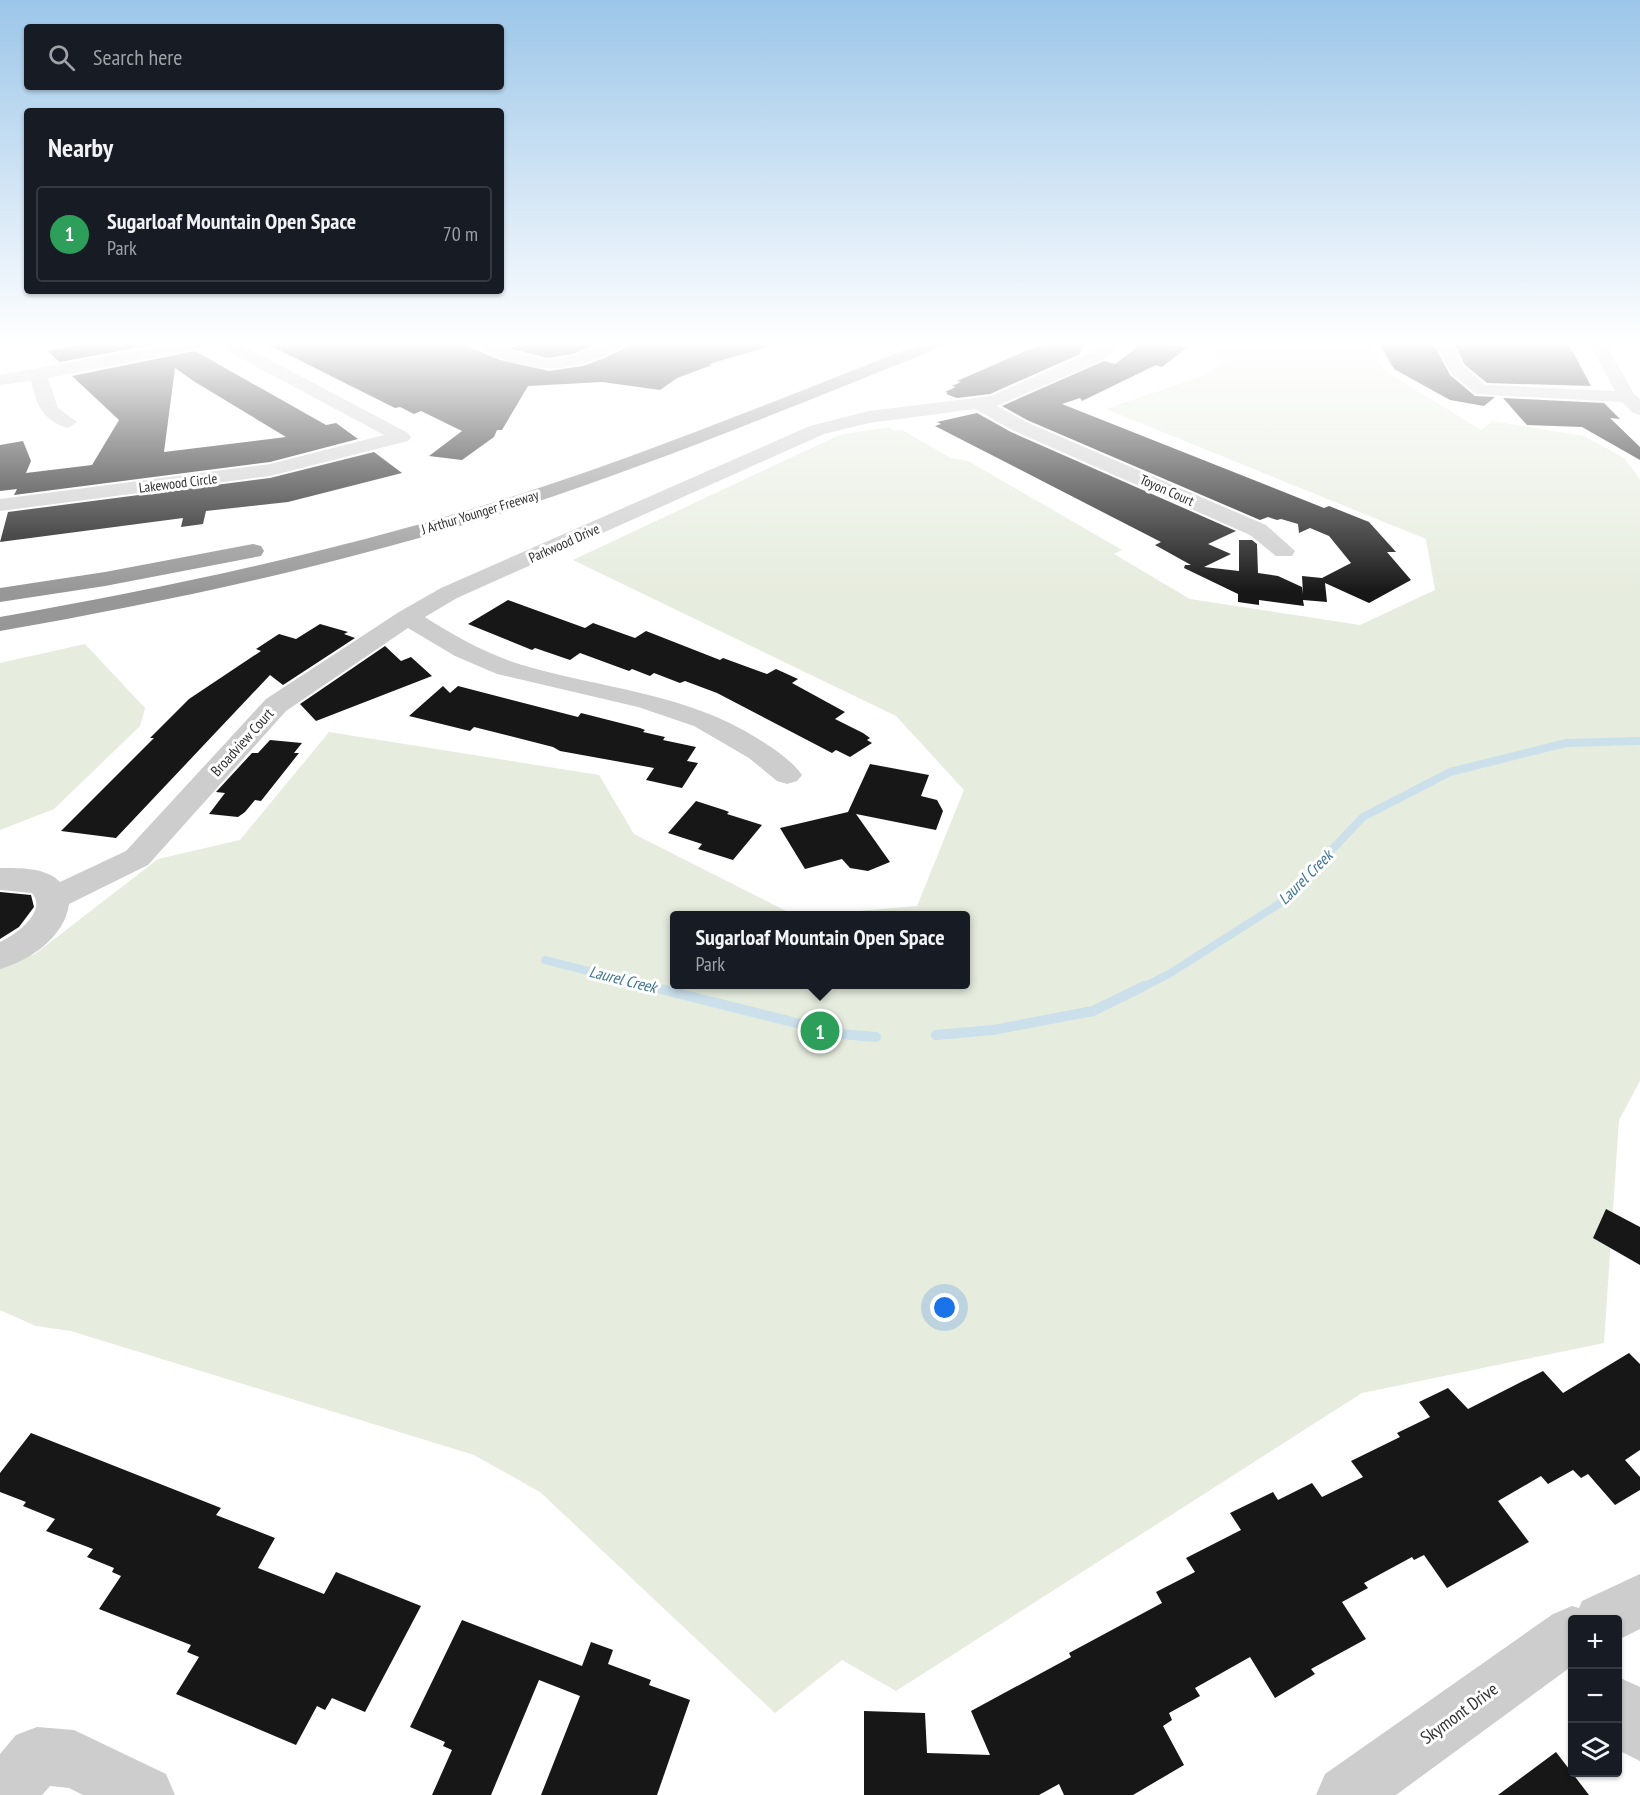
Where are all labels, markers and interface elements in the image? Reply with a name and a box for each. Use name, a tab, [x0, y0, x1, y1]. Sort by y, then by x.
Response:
search box	[24, 24, 504, 90]
icon: search	[45, 41, 78, 74]
text: Search here	[93, 43, 182, 71]
text: Nearby	[48, 131, 113, 164]
text: Sugarloaf Mountain Open Space	[107, 207, 356, 235]
text: 1	[65, 221, 74, 247]
text: 70 m	[443, 221, 478, 247]
text: Park	[107, 235, 137, 261]
street label: Lakewood Circle	[138, 469, 218, 497]
street label: Toyon Court	[1137, 470, 1197, 510]
street label: J Arthur Younger Freeway	[418, 485, 542, 539]
street label: Parkwood Drive	[526, 519, 602, 567]
street label: Broadview Court	[206, 704, 278, 780]
water label: Laurel Creek	[1274, 844, 1338, 908]
popup	[670, 911, 970, 989]
text: Sugarloaf Mountain Open Space	[695, 923, 945, 951]
text: Park	[695, 951, 725, 977]
water label: Laurel Creek	[587, 961, 660, 997]
pin: 1	[800, 1008, 840, 1054]
your location	[930, 1293, 959, 1322]
map controls	[1568, 1615, 1622, 1777]
button: +	[1568, 1615, 1622, 1669]
button: −	[1568, 1669, 1622, 1723]
street label: Skymont Drive	[1416, 1677, 1502, 1749]
button: layers	[1568, 1723, 1622, 1777]

